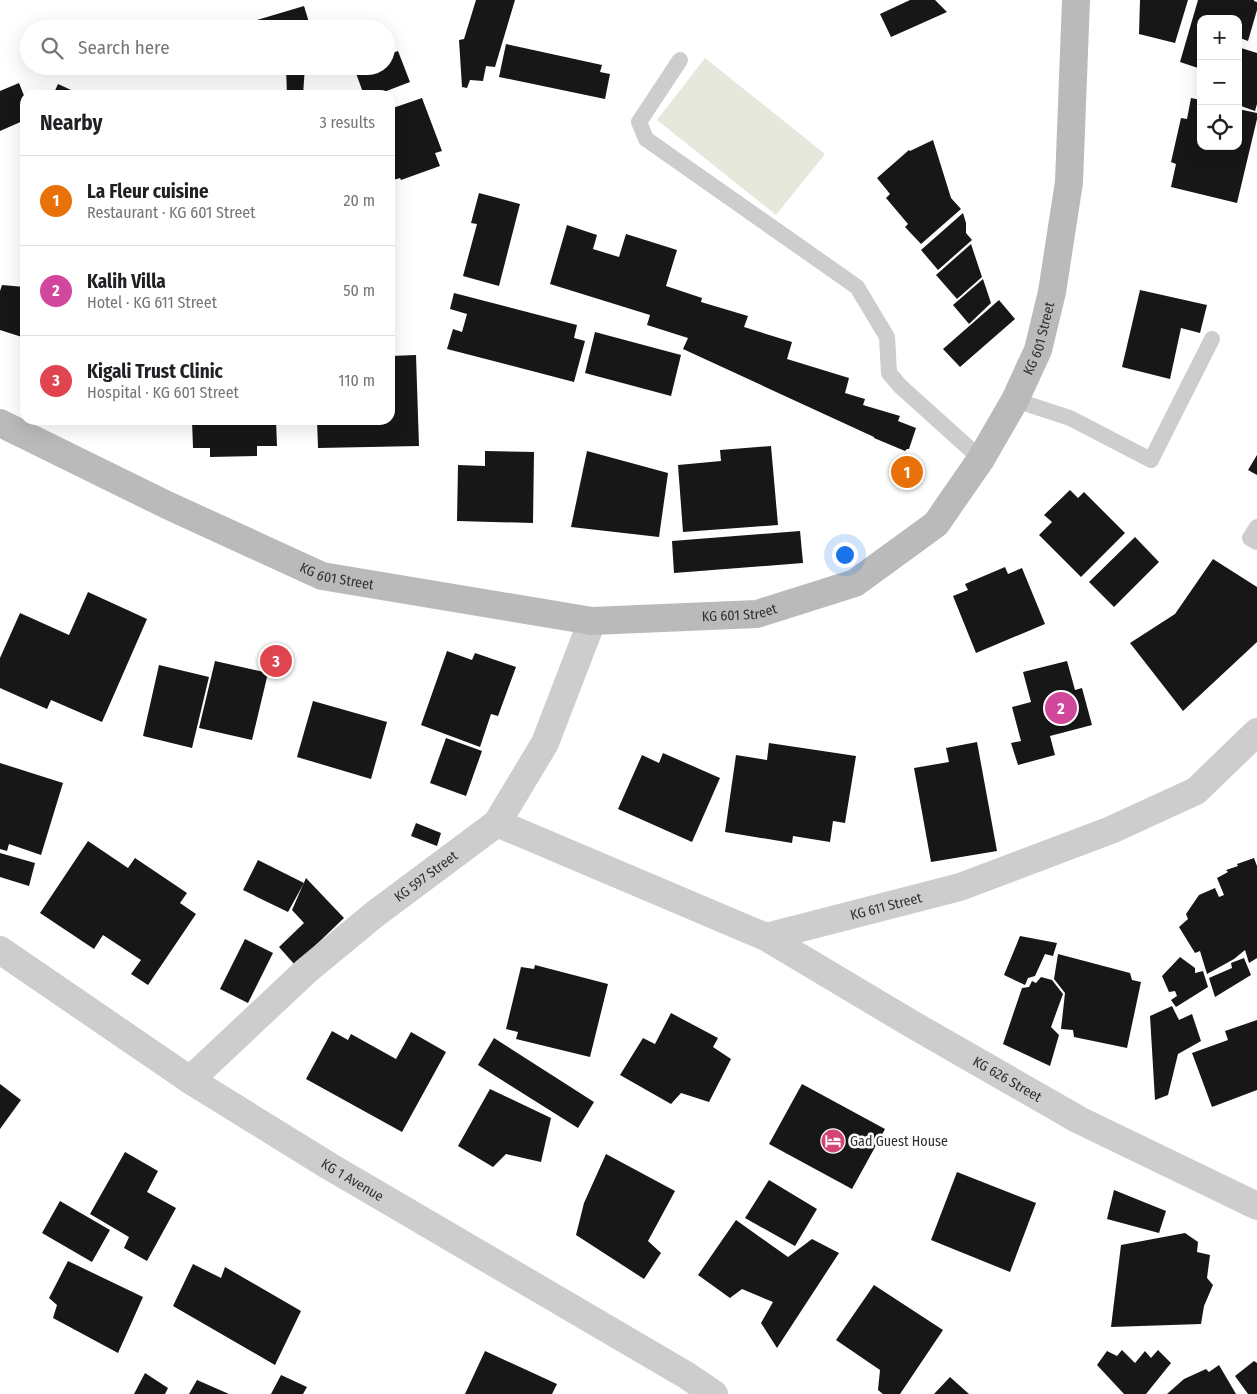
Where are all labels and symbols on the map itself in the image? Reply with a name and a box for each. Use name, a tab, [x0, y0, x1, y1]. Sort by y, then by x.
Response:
street label: KG 601 Street	[1019, 300, 1058, 378]
pin: 1	[891, 453, 923, 491]
your location	[832, 542, 858, 568]
street label: KG 601 Street	[297, 559, 375, 593]
street label: KG 601 Street	[701, 600, 779, 625]
pin: 3	[260, 642, 292, 680]
pin: 2	[1045, 689, 1077, 727]
street label: KG 597 Street	[391, 847, 461, 905]
street label: KG 611 Street	[848, 889, 924, 923]
street label: KG 626 Street	[970, 1053, 1045, 1105]
hotel icon: Gad Guest House	[820, 1128, 846, 1154]
place label: Gad Guest House	[850, 1133, 948, 1150]
street label: KG 1 Avenue	[318, 1155, 387, 1205]

